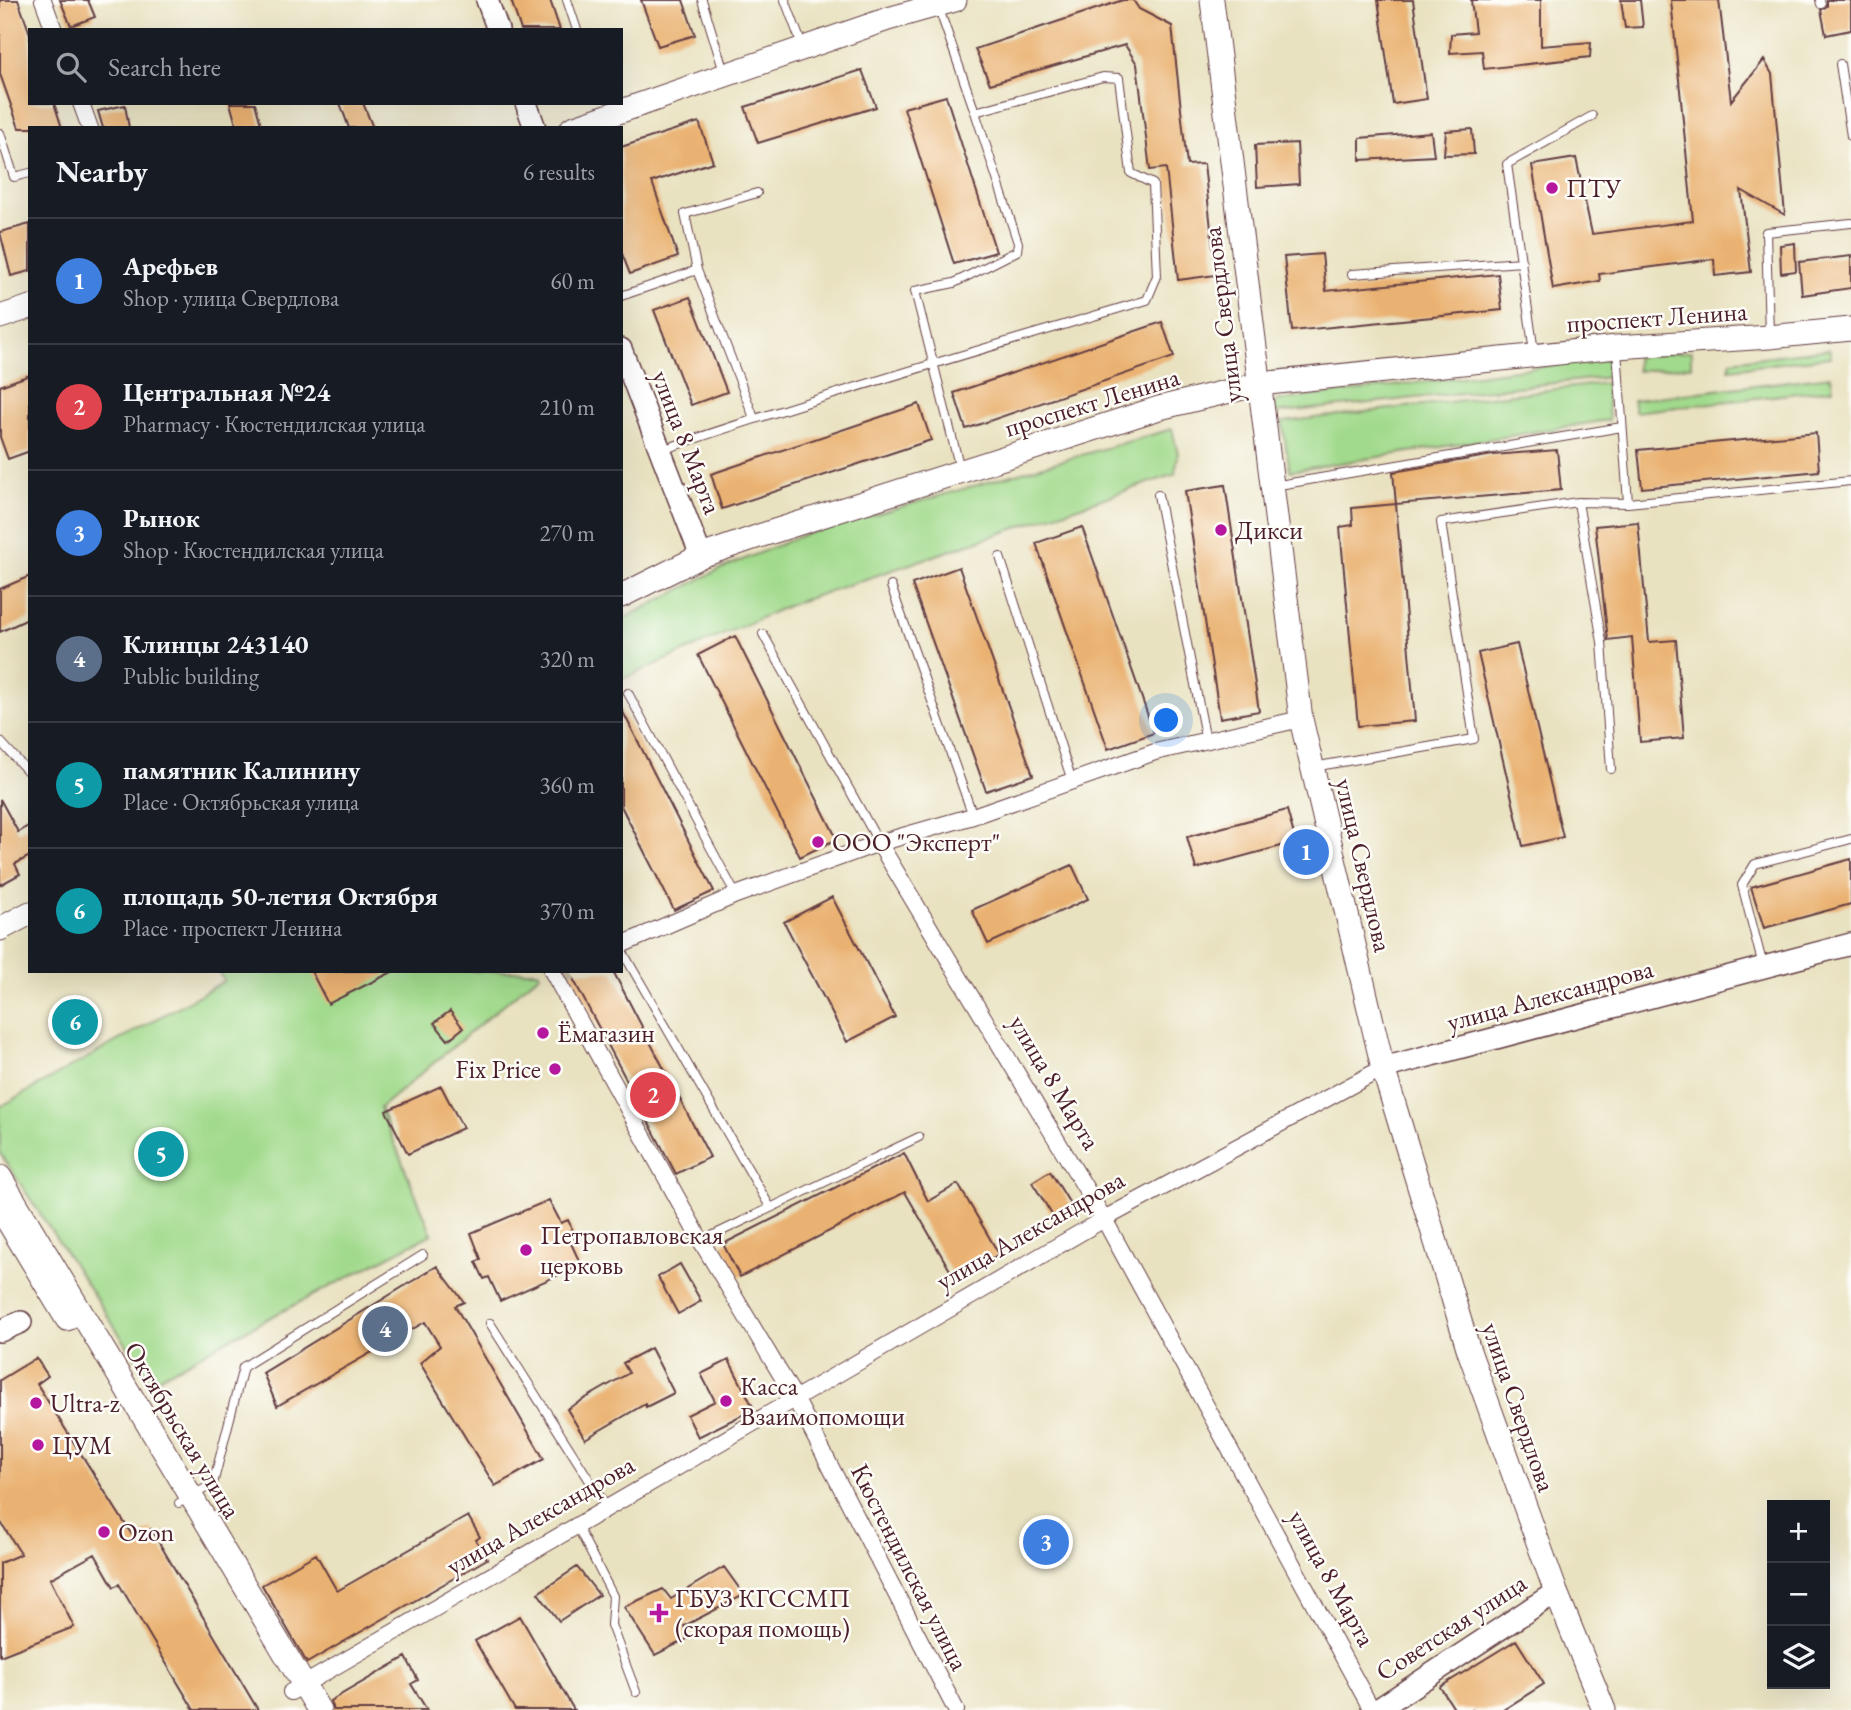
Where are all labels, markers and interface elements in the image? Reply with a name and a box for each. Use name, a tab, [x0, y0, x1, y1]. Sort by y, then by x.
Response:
search box	[28, 28, 623, 105]
icon: search	[52, 48, 90, 86]
text: Search here	[108, 50, 221, 84]
text: Nearby	[56, 152, 148, 191]
text: 6 results	[523, 157, 595, 187]
place label: ПТУ	[1566, 171, 1622, 205]
marker: ПТУ	[1544, 180, 1560, 196]
street label: улица Свердлова	[1194, 224, 1250, 405]
text: Арефьев	[123, 249, 218, 283]
text: 1	[73, 266, 85, 296]
text: 60 m	[550, 266, 595, 296]
text: Shop · улица Свердлова	[123, 283, 339, 313]
street label: проспект Ленина	[1566, 294, 1749, 340]
street label: проспект Ленина	[1000, 359, 1184, 445]
street label: улица 8 Марта	[644, 365, 730, 519]
text: Центральная №24	[123, 375, 330, 409]
text: 2	[73, 392, 85, 422]
text: 210 m	[539, 392, 595, 422]
text: Pharmacy · Кюстендилская улица	[123, 409, 425, 439]
text: Рынок	[123, 501, 200, 535]
place label: Дикси	[1235, 513, 1303, 547]
text: 3	[73, 518, 85, 548]
text: 270 m	[539, 518, 595, 548]
marker: Дикси	[1213, 522, 1229, 538]
text: Shop · Кюстендилская улица	[123, 535, 384, 565]
text: Клинцы 243140	[123, 627, 309, 661]
text: 4	[73, 644, 85, 674]
text: 320 m	[539, 644, 595, 674]
text: Public building	[123, 661, 259, 691]
your location	[1149, 703, 1183, 737]
text: памятник Калинину	[123, 753, 360, 787]
text: 5	[73, 770, 85, 800]
text: 360 m	[539, 770, 595, 800]
street label: улица Свердлова	[1328, 775, 1401, 956]
text: Place · Октябрьская улица	[123, 787, 359, 817]
place label: ООО "Эксперт"	[832, 825, 1000, 859]
pin: 1	[1283, 826, 1329, 878]
marker: ООО "Эксперт"	[810, 834, 826, 850]
text: площадь 50-летия Октября	[123, 879, 438, 913]
text: 6	[73, 896, 85, 926]
text: 370 m	[539, 896, 595, 926]
text: Place · проспект Ленина	[123, 913, 342, 943]
street label: улица Александрова	[1443, 951, 1657, 1039]
pin: 6	[52, 996, 98, 1048]
street label: улица 8 Марта	[1001, 1008, 1109, 1156]
place label: Ёмагазин	[557, 1016, 655, 1050]
marker: Ёмагазин	[535, 1025, 551, 1041]
place label: Fix Price	[455, 1052, 541, 1086]
marker: Fix Price	[547, 1061, 563, 1077]
pin: 2	[630, 1069, 676, 1121]
pin: 5	[138, 1128, 184, 1180]
street label: улица Александрова	[930, 1162, 1131, 1298]
place label: Петропавловская церковь	[540, 1218, 723, 1282]
marker: Петропавловская церковь	[518, 1242, 534, 1258]
pin: 4	[362, 1303, 408, 1355]
street label: улица Свердлова	[1474, 1318, 1564, 1497]
street label: Октябрьская улица	[117, 1335, 249, 1525]
place label: Касса Взаимопомощи	[740, 1369, 905, 1433]
place label: Ultra-z	[50, 1386, 120, 1420]
marker: Касса Взаимопомощи	[718, 1393, 734, 1409]
marker: Ultra-z	[28, 1395, 44, 1411]
place label: ЦУМ	[52, 1428, 112, 1462]
marker: ЦУМ	[30, 1437, 46, 1453]
street label: улица Александрова	[440, 1447, 641, 1583]
street label: Кюстендилская улица	[843, 1458, 977, 1677]
map controls	[1767, 1500, 1830, 1689]
button: +	[1767, 1500, 1830, 1563]
street label: улица 8 Марта	[1280, 1504, 1384, 1653]
place label: Ozon	[118, 1515, 175, 1549]
pin: 3	[1023, 1516, 1069, 1568]
marker: Ozon	[96, 1524, 112, 1540]
button: −	[1767, 1563, 1830, 1626]
street label: Советская улица	[1369, 1565, 1533, 1688]
place label: ГБУЗ КГССМП (скорая помощь)	[675, 1581, 850, 1645]
marker: ГБУЗ КГССМП (скорая помощь)	[649, 1603, 669, 1623]
button: layers	[1767, 1626, 1830, 1689]

